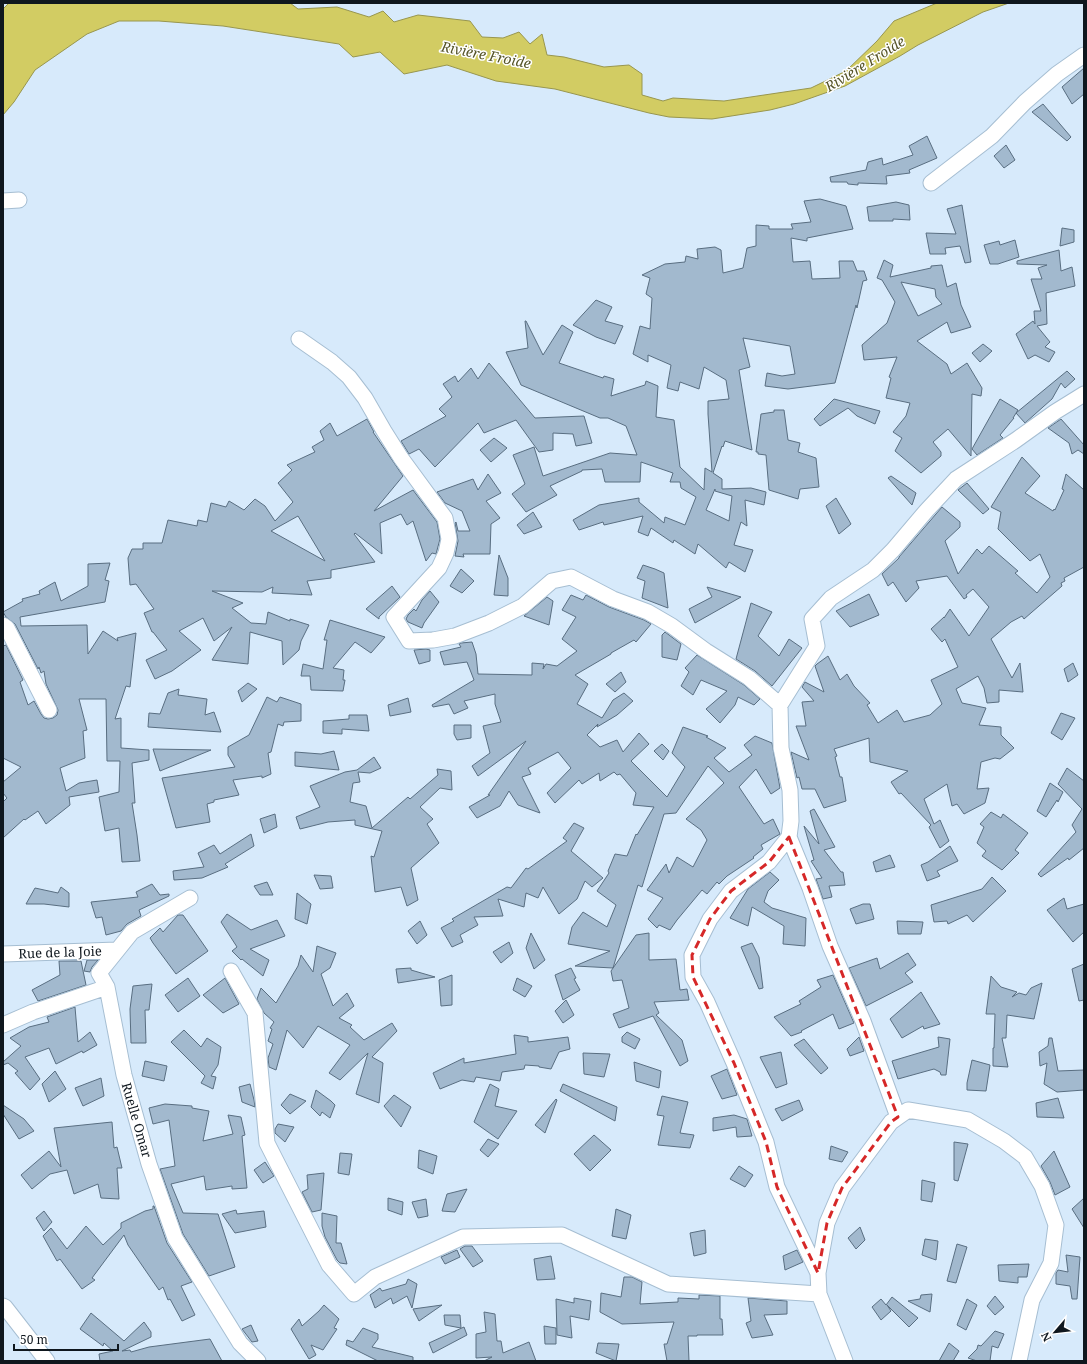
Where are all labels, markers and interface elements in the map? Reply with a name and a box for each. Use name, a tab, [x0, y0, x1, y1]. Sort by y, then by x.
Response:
water label: Rivière Froide	[820, 31, 908, 96]
water label: Rivière Froide	[439, 36, 533, 73]
street label: Rue de la Joie	[18, 942, 102, 962]
street label: Ruelle Omar	[118, 1080, 156, 1160]
north arrow	[1035, 1312, 1075, 1352]
scale bar	[14, 1326, 118, 1352]
text: N	[1037, 1329, 1054, 1344]
text: 50 m	[20, 1331, 48, 1348]

